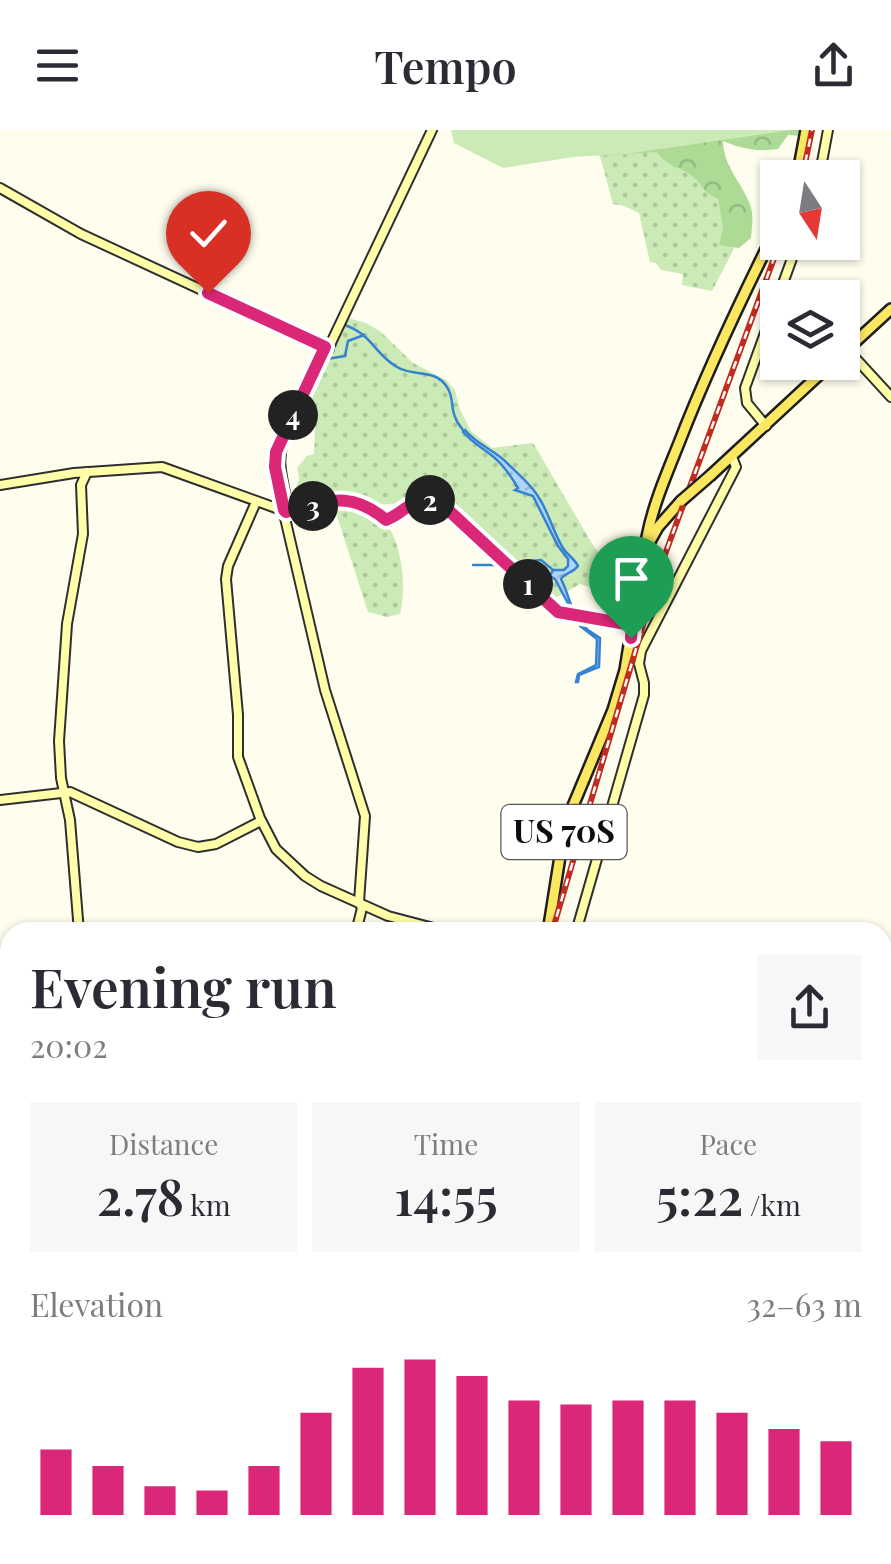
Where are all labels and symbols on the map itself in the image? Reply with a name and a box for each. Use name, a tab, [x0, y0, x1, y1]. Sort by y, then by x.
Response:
north arrow	[760, 160, 860, 260]
pin	[166, 191, 251, 294]
pin: 4	[268, 390, 318, 440]
pin: 2	[405, 475, 455, 525]
pin: 3	[288, 481, 338, 531]
pin	[589, 536, 674, 639]
pin: 1	[503, 559, 553, 609]
road number: US 70S	[502, 805, 626, 859]

